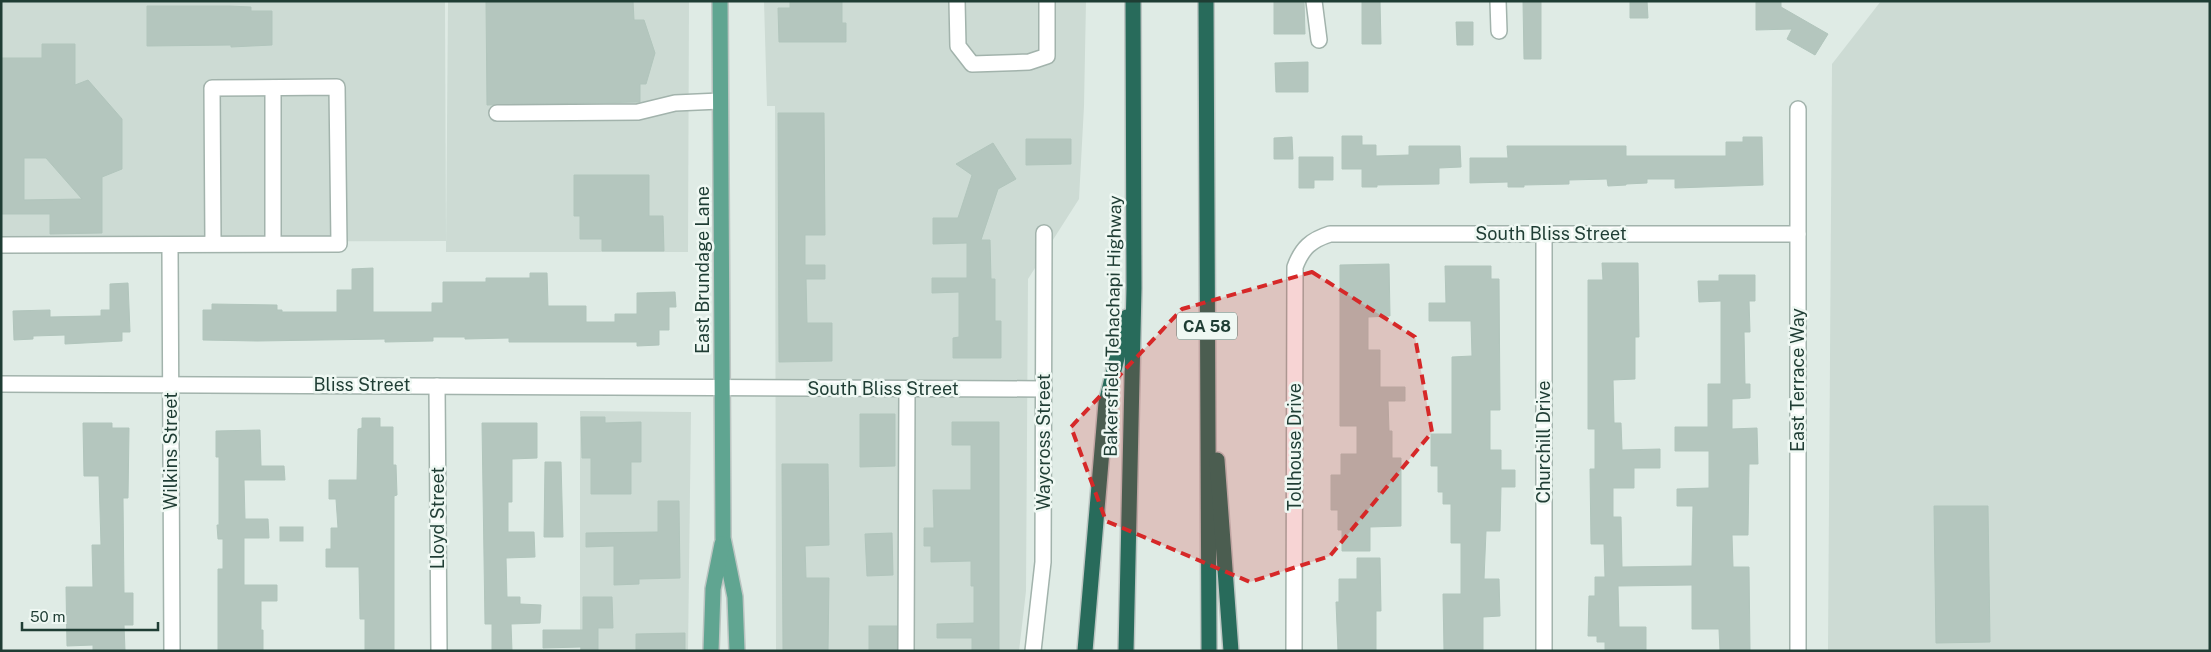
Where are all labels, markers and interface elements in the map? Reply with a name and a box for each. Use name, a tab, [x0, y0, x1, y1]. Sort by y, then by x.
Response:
street label: East Brundage Lane	[692, 186, 713, 354]
street label: Bakersfield Tehachapi Highway	[1100, 195, 1125, 457]
street label: South Bliss Street	[1475, 223, 1627, 244]
street label: East Terrace Way	[1787, 308, 1808, 452]
road number: CA 58	[1177, 312, 1237, 340]
street label: Waycross Street	[1033, 373, 1054, 511]
street label: Bliss Street	[314, 374, 410, 395]
street label: South Bliss Street	[807, 378, 959, 399]
street label: Churchill Drive	[1533, 381, 1554, 503]
street label: Tollhouse Drive	[1284, 383, 1305, 511]
street label: Wilkins Street	[160, 392, 181, 510]
street label: Lloyd Street	[427, 467, 448, 569]
scale bar	[22, 600, 159, 632]
text: 50 m	[30, 608, 65, 625]

